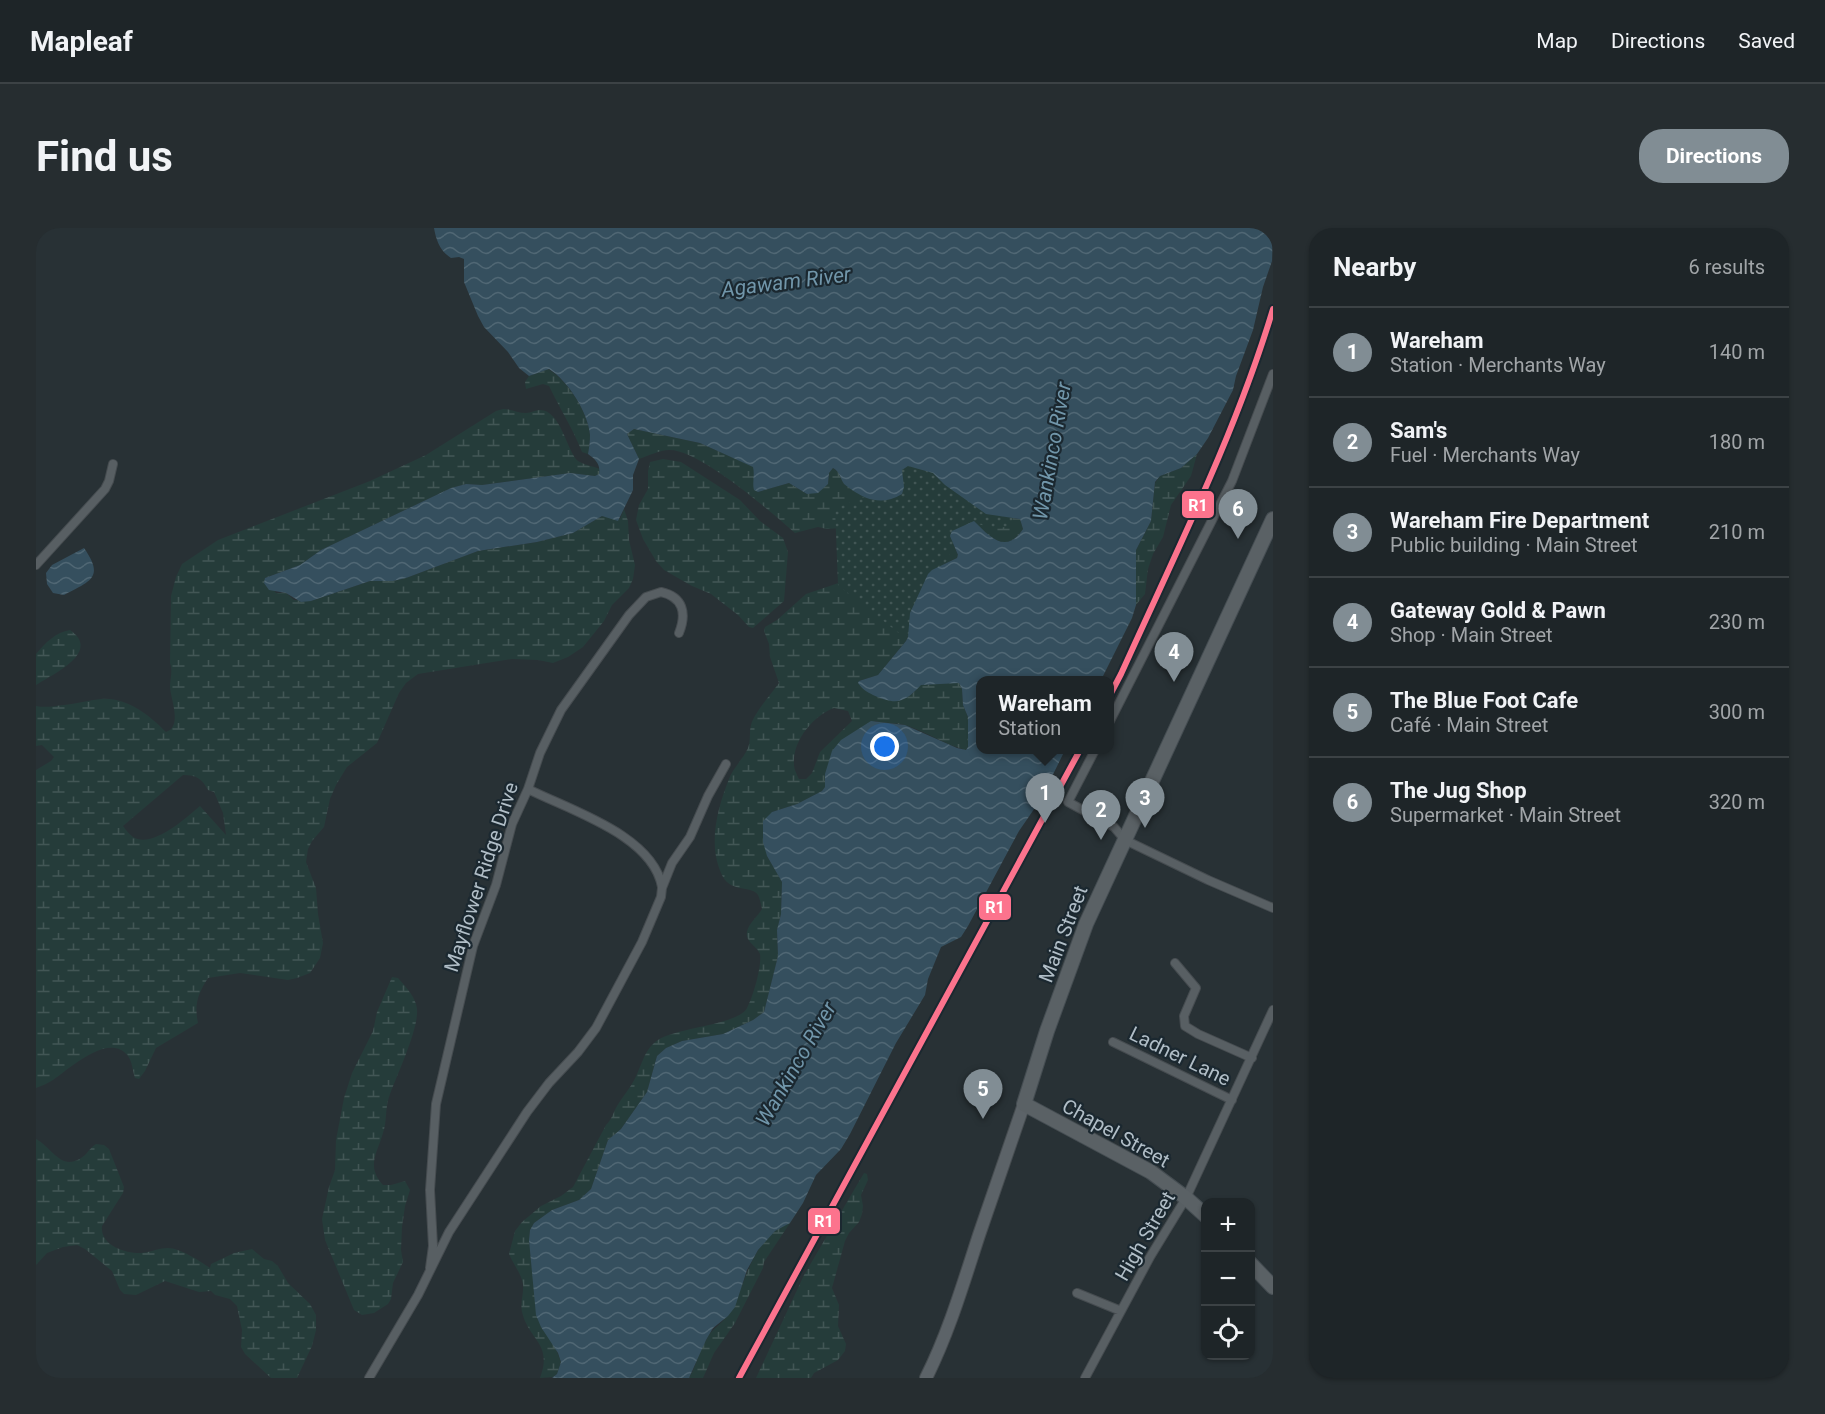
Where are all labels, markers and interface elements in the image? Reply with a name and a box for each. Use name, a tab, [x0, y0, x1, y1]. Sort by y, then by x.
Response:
text: Mapleaf	[30, 25, 133, 58]
text: Map	[1536, 29, 1578, 53]
text: Directions	[1611, 29, 1705, 53]
text: Saved	[1738, 29, 1795, 53]
button: Directions	[1639, 129, 1789, 183]
text: Find us	[36, 132, 173, 181]
text: Nearby	[1333, 252, 1416, 282]
text: 6 results	[1689, 255, 1765, 279]
water label: Agawam River	[719, 262, 853, 302]
text: Wareham	[1390, 328, 1484, 353]
text: 1	[1347, 340, 1358, 364]
text: 140 m	[1709, 340, 1765, 364]
text: Station · Merchants Way	[1390, 353, 1606, 377]
water label: Wankinco River	[1028, 379, 1076, 522]
text: Sam's	[1390, 418, 1447, 443]
text: 2	[1347, 430, 1358, 454]
text: 180 m	[1709, 430, 1765, 454]
text: Fuel · Merchants Way	[1390, 443, 1580, 467]
line badge: R1	[1181, 490, 1215, 519]
pin: 6	[1218, 490, 1258, 539]
text: R1	[1188, 496, 1208, 515]
text: Wareham Fire Department	[1390, 508, 1649, 533]
text: 3	[1347, 520, 1358, 544]
text: 210 m	[1709, 520, 1765, 544]
text: Public building · Main Street	[1390, 533, 1638, 557]
text: Gateway Gold & Pawn	[1390, 598, 1606, 623]
text: 4	[1347, 610, 1358, 634]
text: 230 m	[1709, 610, 1765, 634]
text: Shop · Main Street	[1390, 623, 1553, 647]
pin: 4	[1154, 632, 1194, 682]
popup	[976, 676, 1114, 754]
text: The Blue Foot Cafe	[1390, 688, 1578, 713]
text: Wareham	[998, 691, 1092, 716]
text: 5	[1347, 700, 1358, 724]
text: 300 m	[1709, 700, 1765, 724]
text: Café · Main Street	[1390, 713, 1548, 737]
text: Station	[998, 716, 1061, 740]
your location	[870, 732, 899, 761]
pin: 1	[1026, 774, 1064, 823]
pin: 3	[1126, 778, 1164, 828]
text: The Jug Shop	[1390, 778, 1527, 803]
street label: Mayflower Ridge Drive	[439, 779, 523, 975]
pin: 2	[1082, 790, 1120, 840]
text: 6	[1347, 790, 1358, 814]
text: 320 m	[1709, 790, 1765, 814]
text: Supermarket · Main Street	[1390, 803, 1621, 827]
street label: Main Street	[1034, 882, 1092, 986]
line badge: R1	[978, 893, 1012, 921]
text: R1	[985, 898, 1005, 917]
water label: Wankinco River	[751, 997, 842, 1130]
street label: Ladner Lane	[1125, 1021, 1235, 1091]
pin: 5	[964, 1070, 1002, 1119]
street label: Chapel Street	[1058, 1094, 1174, 1172]
street label: High Street	[1110, 1187, 1180, 1285]
map controls	[1201, 1198, 1255, 1360]
button: +	[1201, 1198, 1255, 1252]
line badge: R1	[807, 1207, 841, 1235]
text: R1	[814, 1212, 834, 1231]
button: −	[1201, 1252, 1255, 1306]
button: locate	[1201, 1306, 1255, 1360]

